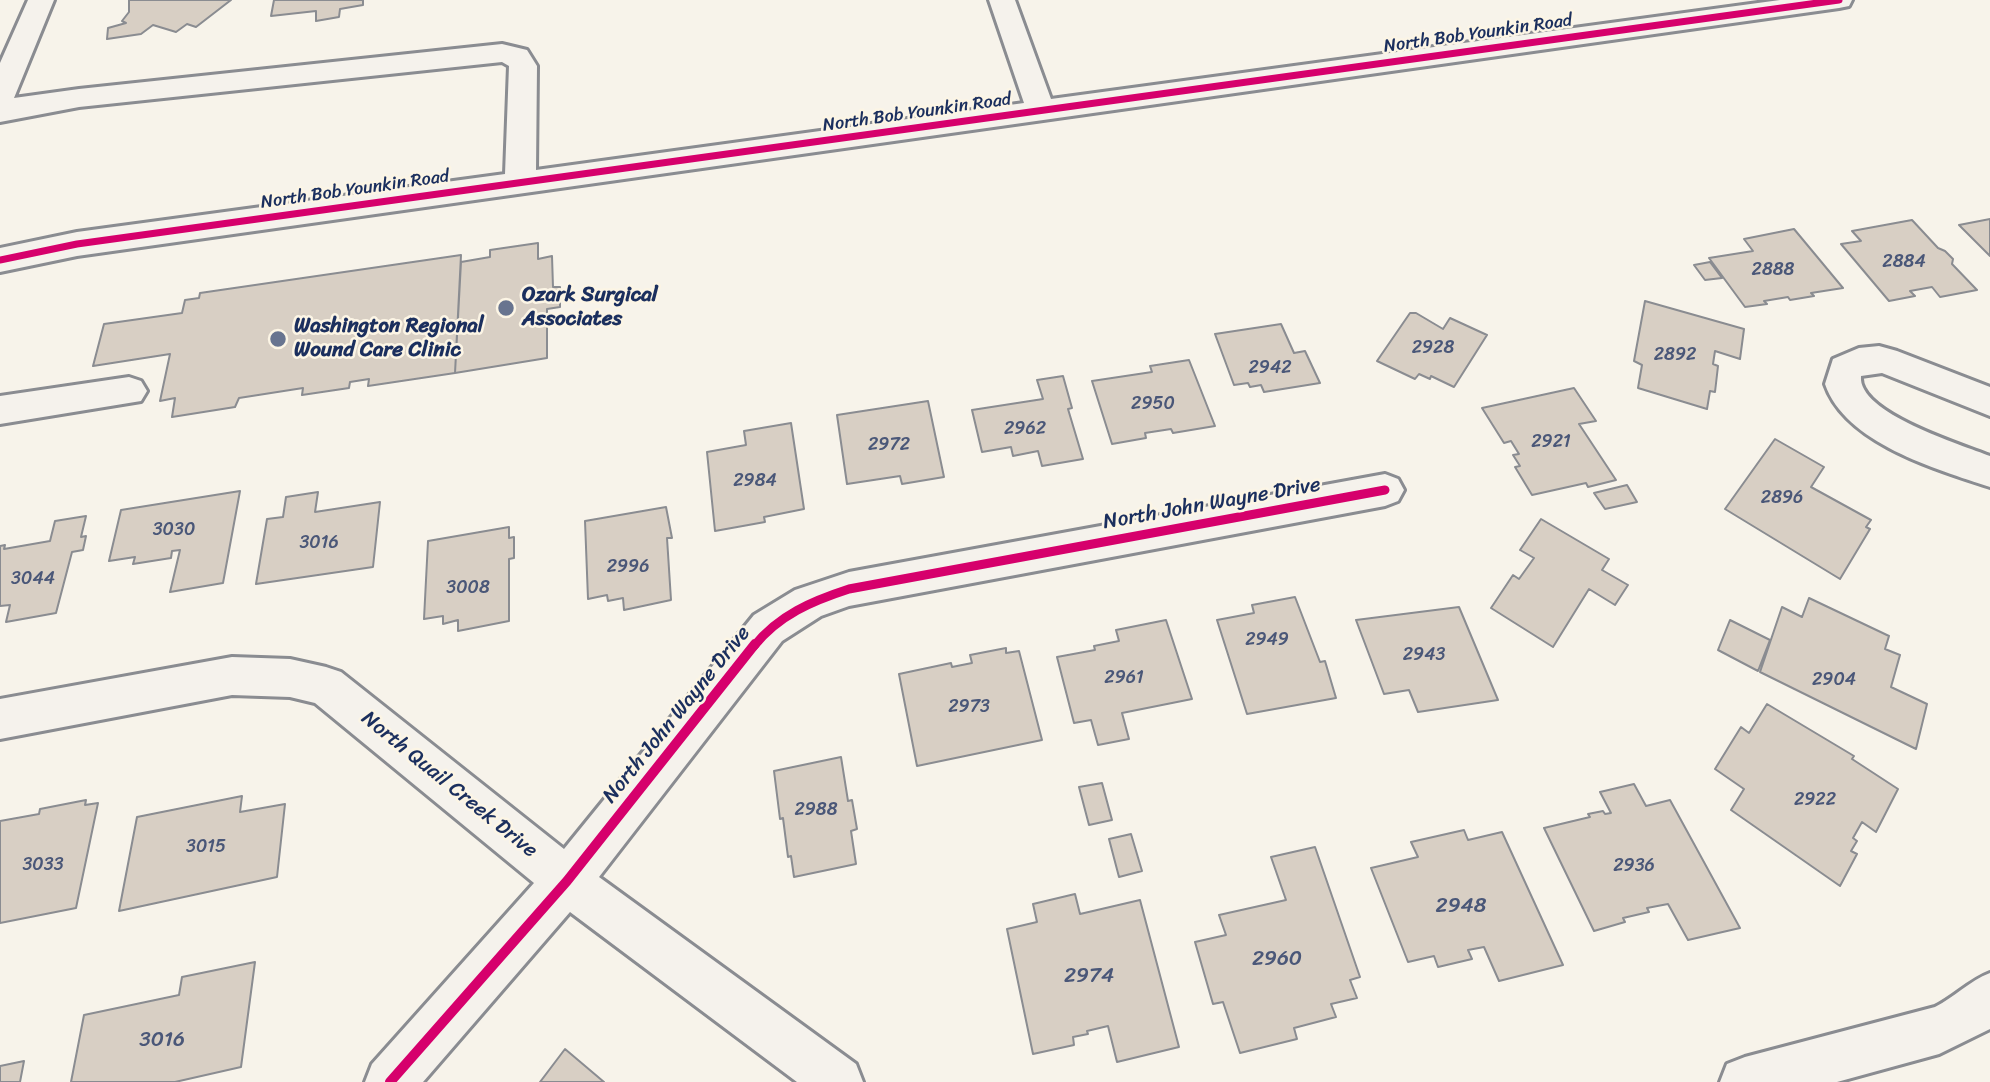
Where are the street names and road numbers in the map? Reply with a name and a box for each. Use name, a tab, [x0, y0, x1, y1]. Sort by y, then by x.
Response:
street label: North Bob Younkin Road	[1382, 10, 1574, 58]
street label: North Bob Younkin Road	[821, 89, 1013, 137]
street label: North Bob Younkin Road	[259, 166, 451, 214]
street label: North John Wayne Drive	[1101, 472, 1323, 536]
street label: North John Wayne Drive	[598, 621, 756, 809]
street label: North Quail Creek Drive	[356, 706, 542, 864]

